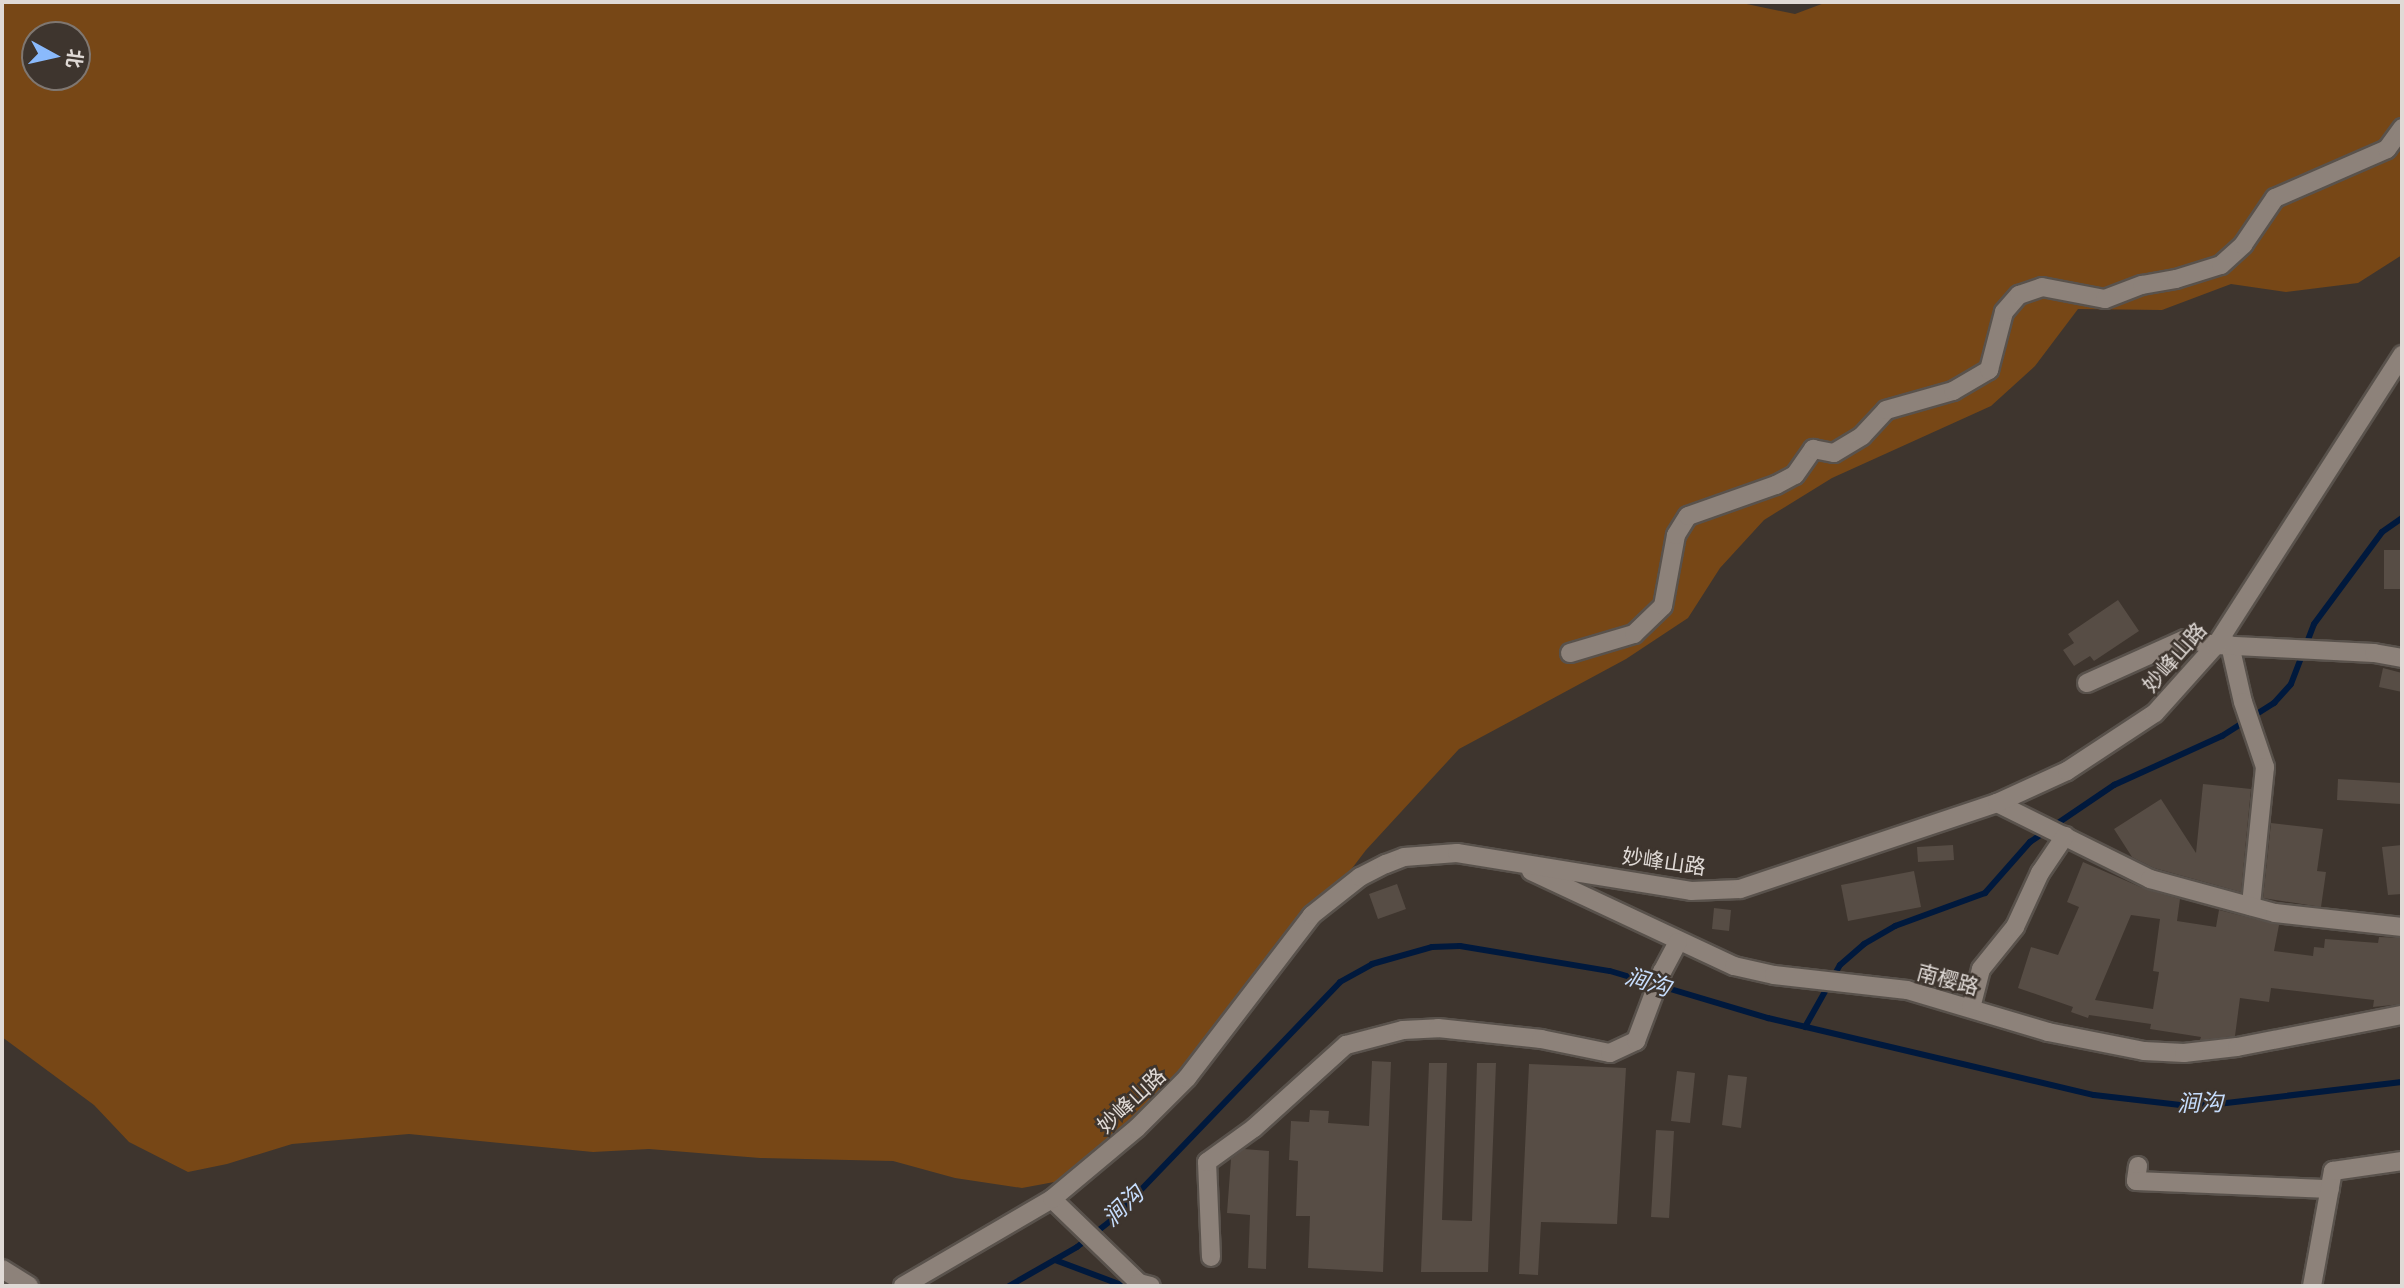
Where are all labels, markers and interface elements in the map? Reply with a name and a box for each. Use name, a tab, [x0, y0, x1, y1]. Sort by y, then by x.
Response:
north arrow	[21, 21, 91, 91]
text: 北	[63, 48, 87, 70]
street label: 妙峰山路	[2137, 617, 2211, 697]
street label: 妙峰山路	[1621, 843, 1707, 879]
street label: 南樱路	[1914, 959, 1982, 999]
water label: 涧沟	[1622, 962, 1674, 1002]
street label: 妙峰山路	[1092, 1062, 1170, 1138]
water label: 涧沟	[2177, 1089, 2223, 1117]
water label: 涧沟	[1097, 1180, 1149, 1232]

